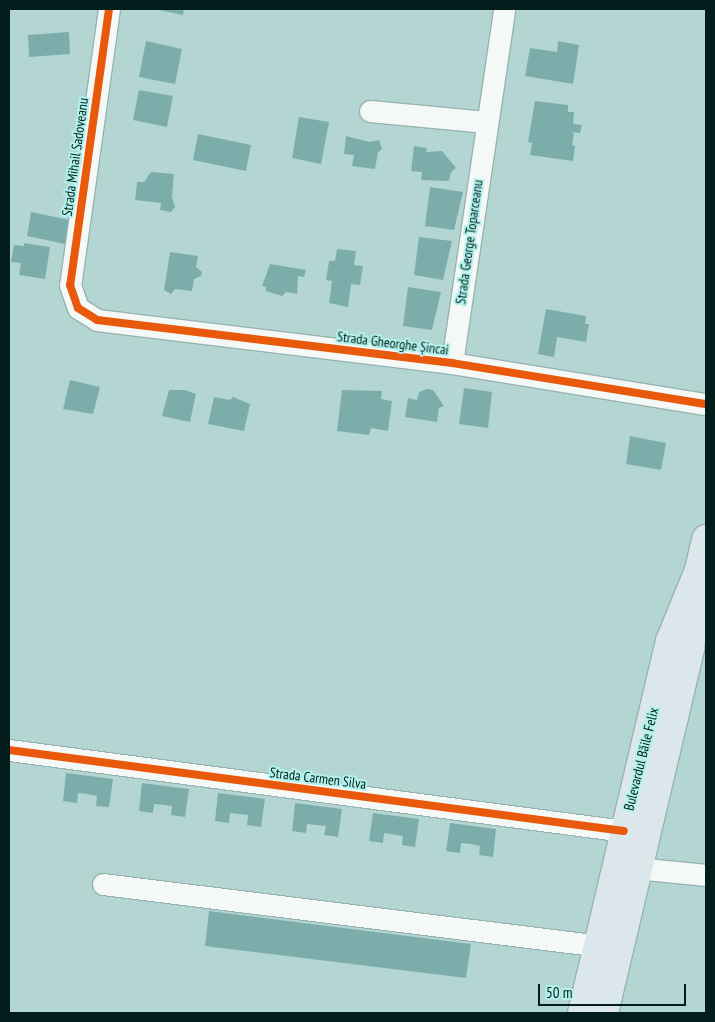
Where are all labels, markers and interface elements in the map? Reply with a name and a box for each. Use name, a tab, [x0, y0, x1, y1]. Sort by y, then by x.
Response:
street label: Strada Mihail Sadoveanu	[58, 97, 92, 217]
street label: Strada George Toparceanu	[452, 178, 486, 306]
street label: Strada Gheorghe Șincai	[336, 328, 450, 358]
street label: Bulevardul Băile Felix	[620, 706, 662, 812]
street label: Strada Carmen Silva	[269, 764, 367, 792]
scale bar	[540, 974, 688, 1006]
text: 50 m	[546, 983, 572, 1002]

